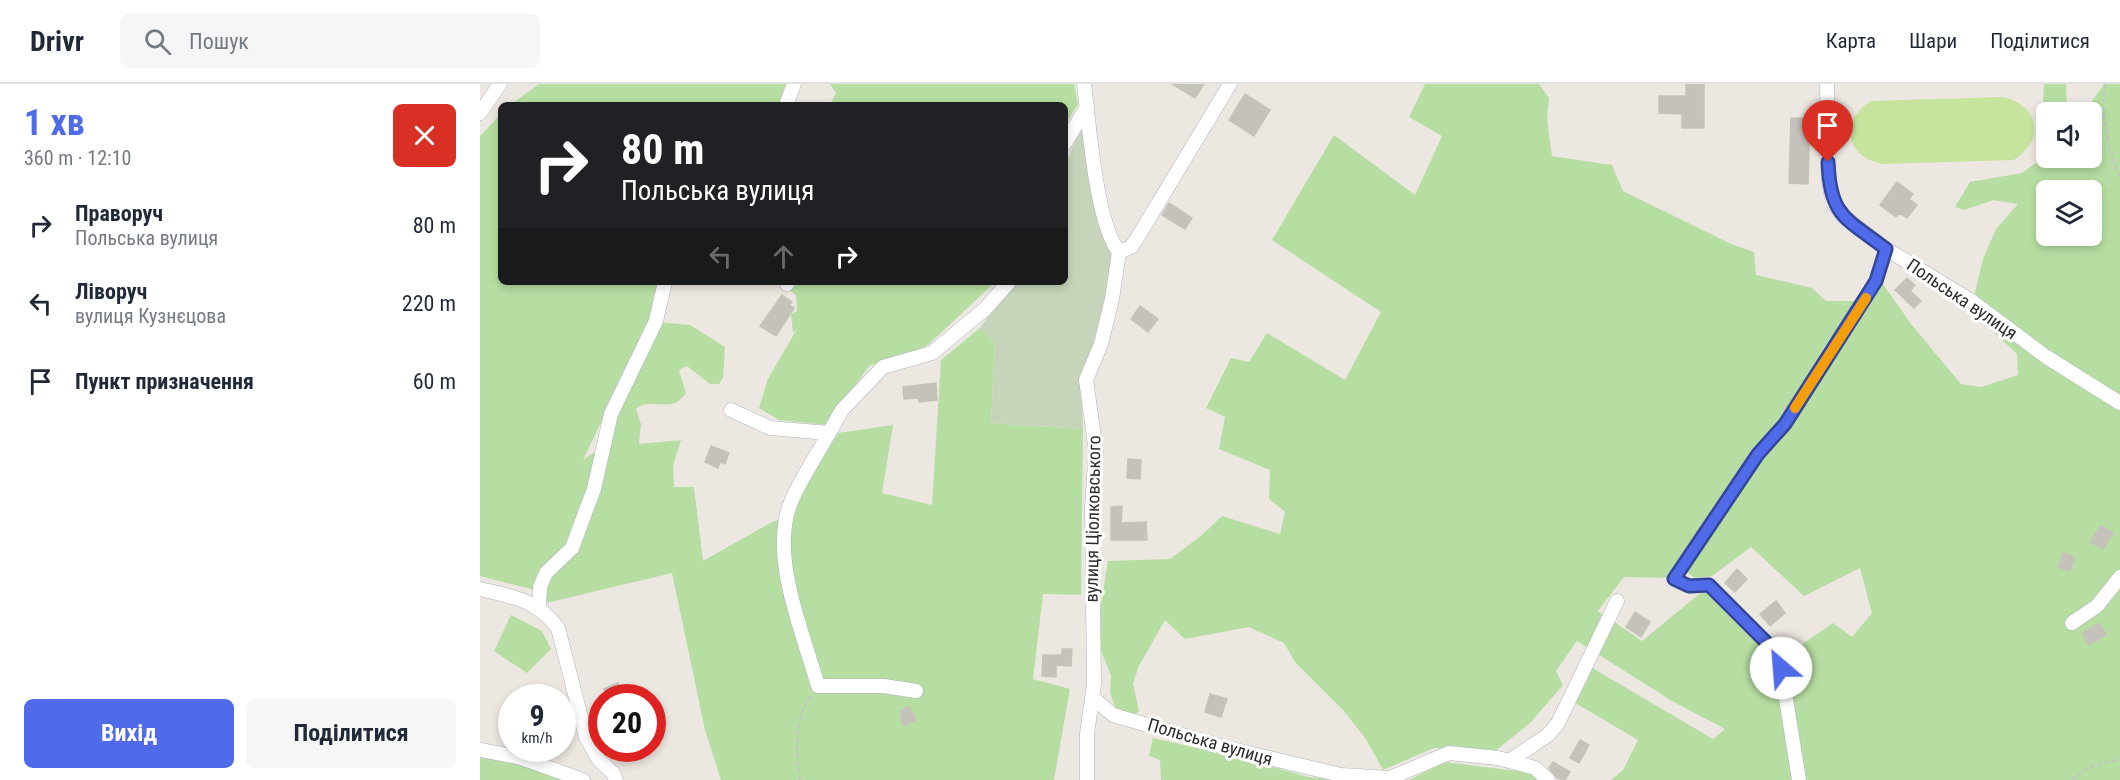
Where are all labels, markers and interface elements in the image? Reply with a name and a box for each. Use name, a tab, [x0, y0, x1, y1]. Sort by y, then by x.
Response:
search box	[120, 14, 540, 68]
text: Drivr	[30, 25, 84, 58]
icon: search	[141, 25, 174, 58]
text: Пошук	[189, 29, 249, 54]
text: Карта	[1826, 29, 1876, 53]
text: Шари	[1909, 29, 1957, 53]
text: Поділитися	[1990, 29, 2090, 53]
pin	[1802, 100, 1853, 162]
text: 1 хв	[24, 102, 85, 144]
map controls	[2036, 102, 2102, 246]
button: sound	[2036, 102, 2102, 168]
button: close	[393, 104, 456, 167]
icon: arrive	[1811, 109, 1844, 142]
text: 80 m	[621, 125, 704, 174]
icon: right	[522, 126, 600, 204]
text: 360 m · 12:10	[24, 146, 131, 170]
text: Польська вулиця	[621, 175, 814, 207]
button: layers	[2036, 180, 2102, 246]
text: Праворуч	[75, 201, 163, 226]
icon: right	[24, 209, 57, 242]
text: 80 m	[413, 213, 456, 238]
text: Польська вулиця	[75, 226, 218, 250]
icon: left	[704, 240, 737, 273]
icon: ahead	[767, 240, 800, 273]
icon: right	[830, 240, 863, 273]
street label: Польська вулиця	[1903, 254, 2022, 343]
text: Ліворуч	[75, 279, 147, 304]
icon: left	[24, 287, 57, 320]
text: 220 m	[402, 291, 456, 316]
text: вулиця Кузнєцова	[75, 304, 226, 328]
icon: arrive	[24, 365, 57, 398]
text: Пункт призначення	[75, 369, 254, 394]
text: 60 m	[413, 369, 456, 394]
street label: вулиця Ціолковського	[1081, 435, 1104, 603]
position arrow	[1749, 636, 1813, 700]
speed limit sign: 20	[588, 684, 666, 762]
text: 9	[529, 698, 545, 733]
button: Вихід	[24, 699, 234, 768]
button: Поділитися	[246, 699, 456, 768]
street label: Польська вулиця	[1145, 714, 1275, 769]
text: km/h	[522, 729, 552, 747]

